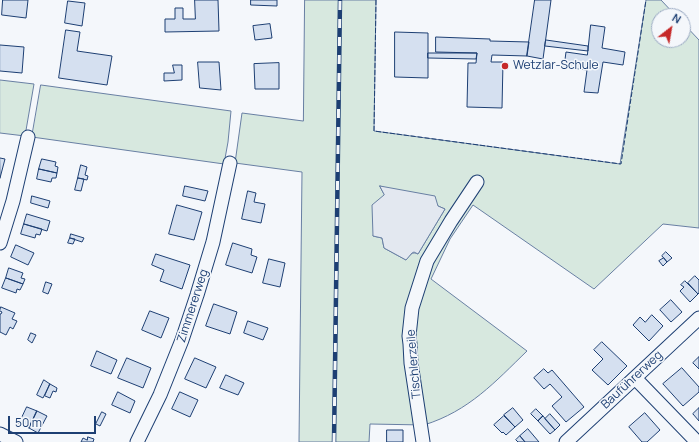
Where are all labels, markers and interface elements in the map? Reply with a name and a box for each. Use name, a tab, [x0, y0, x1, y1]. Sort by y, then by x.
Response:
north arrow	[651, 8, 691, 48]
text: N	[670, 10, 684, 27]
place label: Wetzlar-Schule	[513, 59, 599, 73]
marker: Wetzlar-Schule	[500, 61, 510, 71]
street label: Zimmererweg	[174, 268, 212, 344]
street label: Tischlerzeile	[404, 329, 424, 399]
street label: Bauführerweg	[598, 348, 666, 412]
scale bar	[10, 408, 98, 434]
text: 50 m	[15, 414, 42, 431]

